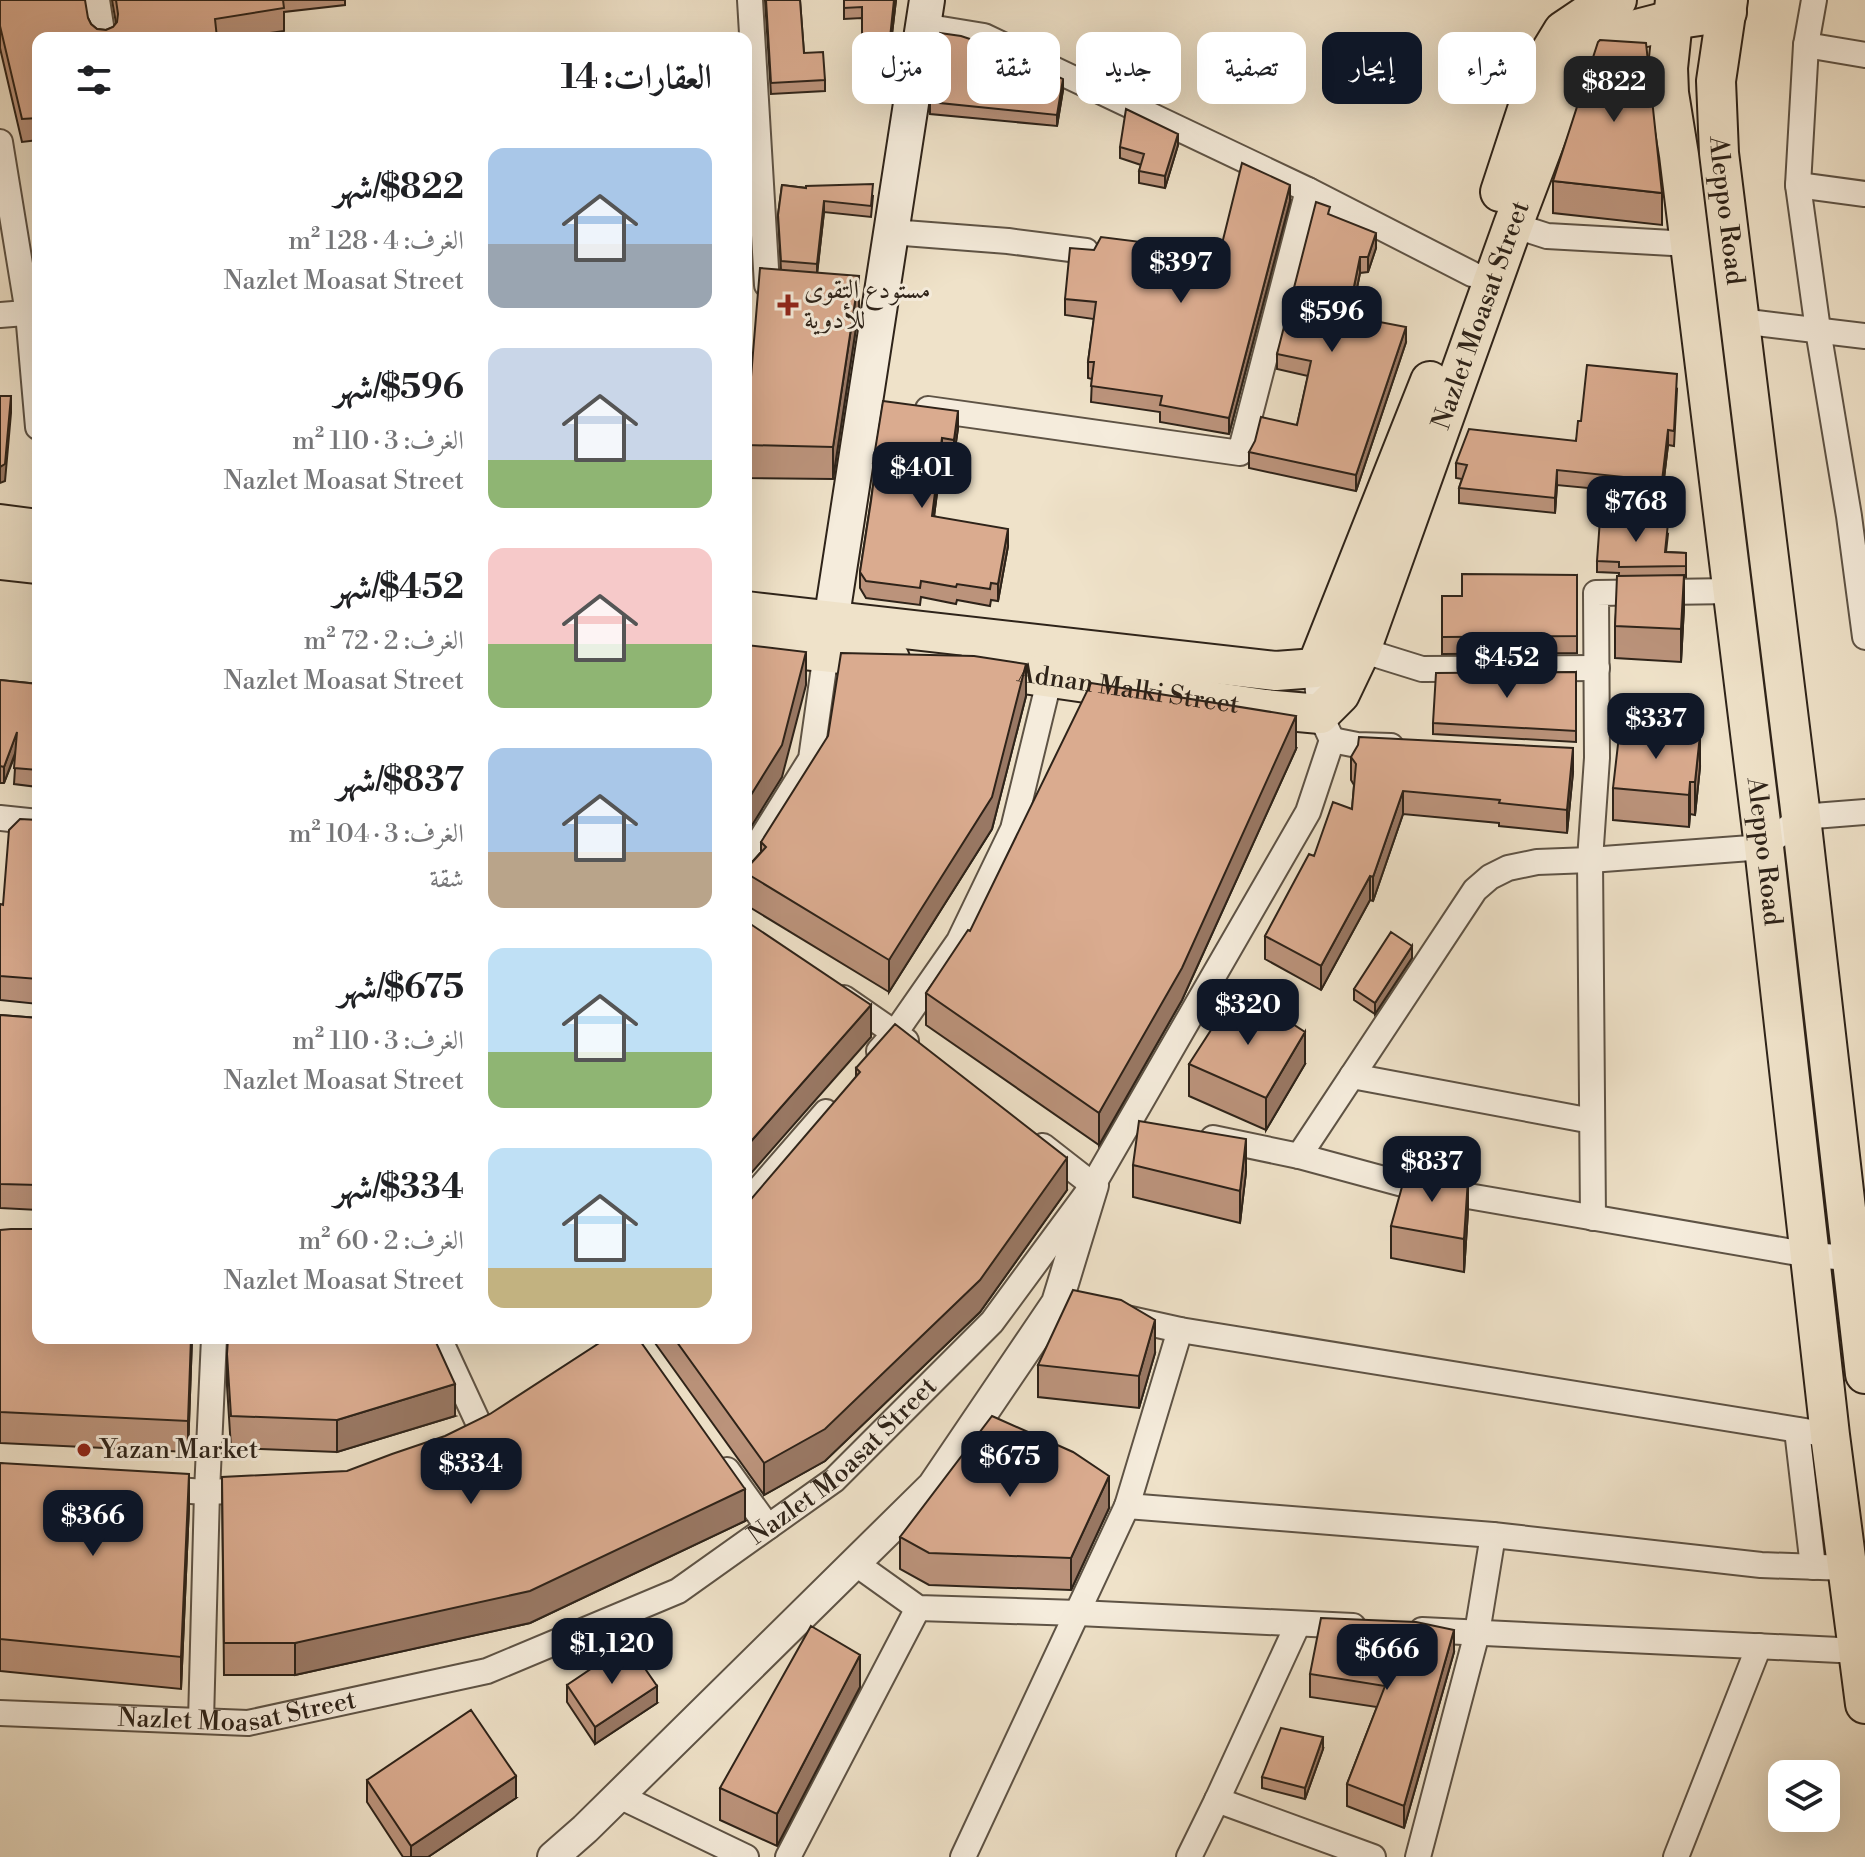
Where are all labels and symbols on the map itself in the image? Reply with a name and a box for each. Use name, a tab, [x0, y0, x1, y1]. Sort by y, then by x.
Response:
pin: $822	[1567, 56, 1661, 124]
street label: Aleppo Road	[1702, 135, 1751, 287]
street label: Nazlet Moasat Street	[1425, 196, 1537, 434]
pin: $397	[1134, 237, 1228, 305]
place label: مستودع التقوى للأدوية	[804, 274, 931, 336]
pin: $596	[1285, 286, 1379, 354]
marker: مستودع التقوى للأدوية	[779, 296, 797, 314]
pin: $401	[875, 442, 969, 510]
pin: $768	[1589, 476, 1683, 544]
pin: $452	[1460, 632, 1554, 700]
street label: Adnan Malki Street	[1014, 657, 1241, 721]
pin: $337	[1609, 693, 1703, 761]
street label: Aleppo Road	[1739, 775, 1789, 928]
pin: $320	[1201, 979, 1295, 1047]
pin: $837	[1385, 1136, 1479, 1204]
street label: Nazlet Moasat Street	[742, 1370, 944, 1552]
pin: $675	[963, 1431, 1057, 1499]
place label: Yazan Market	[98, 1434, 258, 1466]
pin: $334	[424, 1438, 518, 1506]
marker: Yazan Market	[75, 1441, 93, 1459]
pin: $366	[46, 1490, 140, 1558]
pin: $1,120	[547, 1618, 677, 1686]
pin: $666	[1340, 1624, 1434, 1692]
street label: Nazlet Moasat Street	[117, 1684, 359, 1739]

